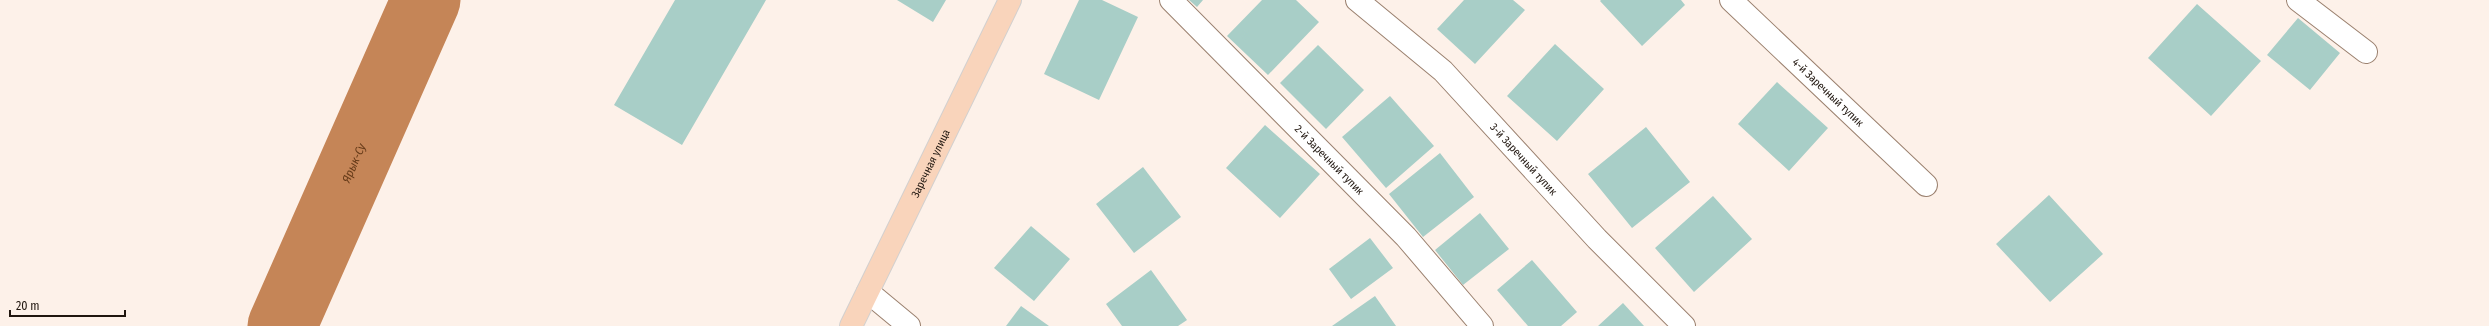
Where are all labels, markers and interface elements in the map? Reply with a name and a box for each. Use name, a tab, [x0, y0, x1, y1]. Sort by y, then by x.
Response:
street label: 4-й Заречный тупик	[1790, 55, 1867, 130]
street label: 3-й Заречный тупик	[1488, 120, 1560, 198]
street label: 2-й Заречный тупик	[1292, 122, 1367, 198]
street label: Заречная улица	[908, 127, 952, 200]
water label: Ярык-Су	[339, 141, 369, 186]
scale bar	[10, 292, 125, 318]
text: 20 m	[16, 299, 40, 313]

